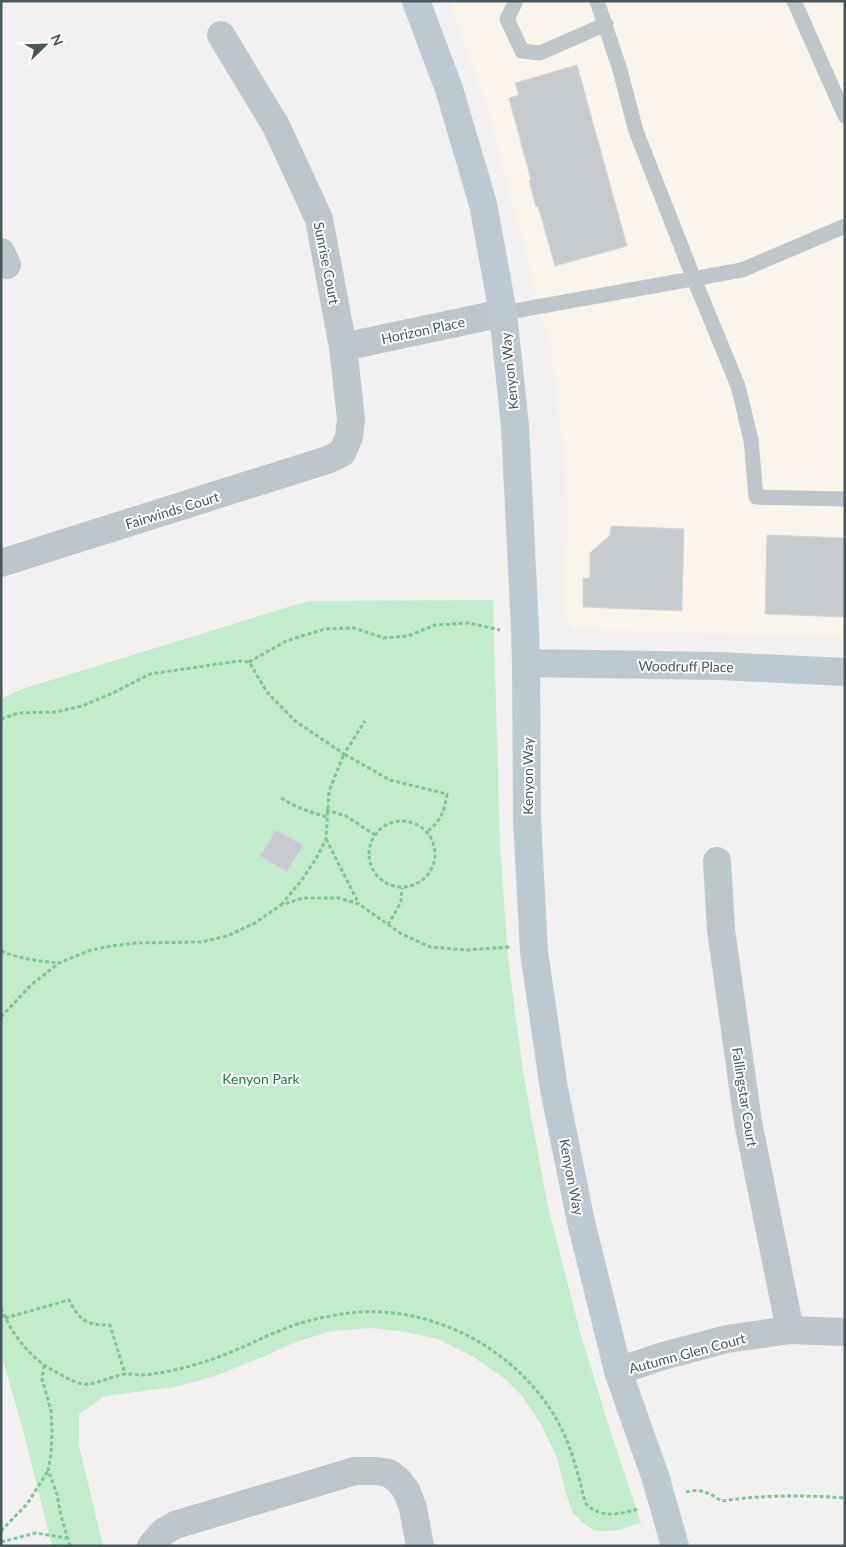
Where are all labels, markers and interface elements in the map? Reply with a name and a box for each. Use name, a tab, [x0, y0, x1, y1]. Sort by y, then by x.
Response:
north arrow	[20, 20, 70, 70]
text: N	[47, 31, 67, 48]
street label: Sunrise Court	[311, 220, 343, 306]
street label: Horizon Place	[380, 313, 466, 347]
street label: Kenyon Way	[496, 331, 522, 411]
street label: Fairwinds Court	[123, 488, 221, 532]
street label: Woodruff Place	[638, 657, 734, 675]
street label: Kenyon Way	[519, 736, 536, 815]
street label: Fallingstar Court	[729, 1046, 761, 1148]
park label: Kenyon Park	[222, 1070, 301, 1087]
street label: Kenyon Way	[556, 1137, 588, 1217]
street label: Autumn Glen Court	[627, 1329, 747, 1377]

